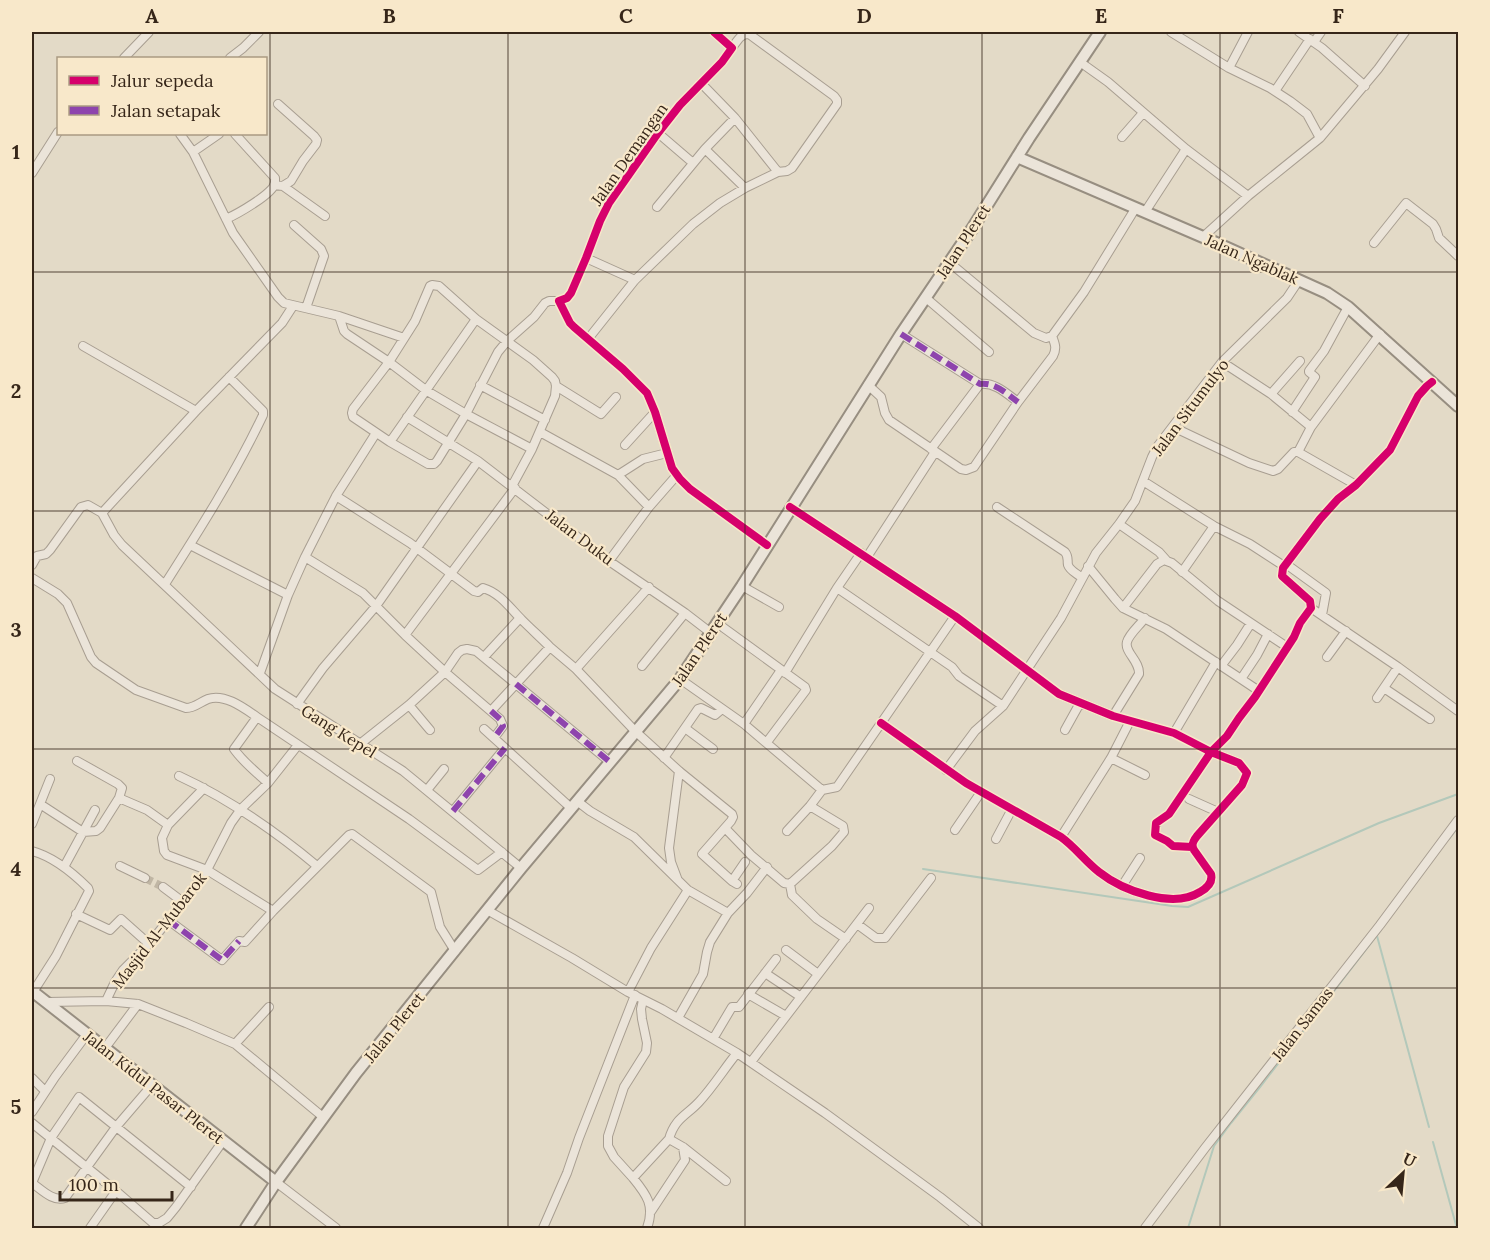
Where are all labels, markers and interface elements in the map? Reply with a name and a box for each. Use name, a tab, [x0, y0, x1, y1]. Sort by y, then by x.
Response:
text: A	[145, 3, 159, 28]
text: B	[382, 3, 396, 28]
text: C	[619, 3, 633, 28]
text: D	[856, 3, 872, 28]
text: E	[1095, 3, 1107, 28]
text: F	[1332, 3, 1344, 28]
legend	[57, 57, 267, 135]
text: Jalur sepeda	[110, 69, 213, 92]
text: Jalan setapak	[110, 99, 221, 122]
street label: Jalan Demangan	[586, 99, 672, 210]
text: 1	[12, 139, 20, 164]
street label: Jalan Pleret	[931, 199, 995, 283]
street label: Jalan Ngablak	[1201, 229, 1302, 289]
street label: Jalan Situmulyo	[1147, 355, 1233, 460]
text: 2	[11, 378, 21, 403]
street label: Jalan Duku	[541, 504, 618, 569]
street label: Jalan Pleret	[666, 608, 731, 691]
text: 3	[10, 617, 22, 642]
street label: Gang Kepel	[298, 700, 380, 762]
text: 4	[11, 856, 22, 881]
street label: Masjid Al-Mubarok	[108, 868, 211, 992]
street label: Jalan Samas	[1266, 983, 1337, 1066]
street label: Jalan Pleret	[359, 987, 429, 1067]
street label: Jalan Kidul Pasar Pleret	[79, 1025, 229, 1148]
text: 5	[11, 1094, 22, 1119]
north arrow	[1373, 1143, 1433, 1203]
text: U	[1400, 1148, 1419, 1171]
scale bar	[60, 1164, 172, 1202]
text: 100 m	[69, 1173, 119, 1196]

